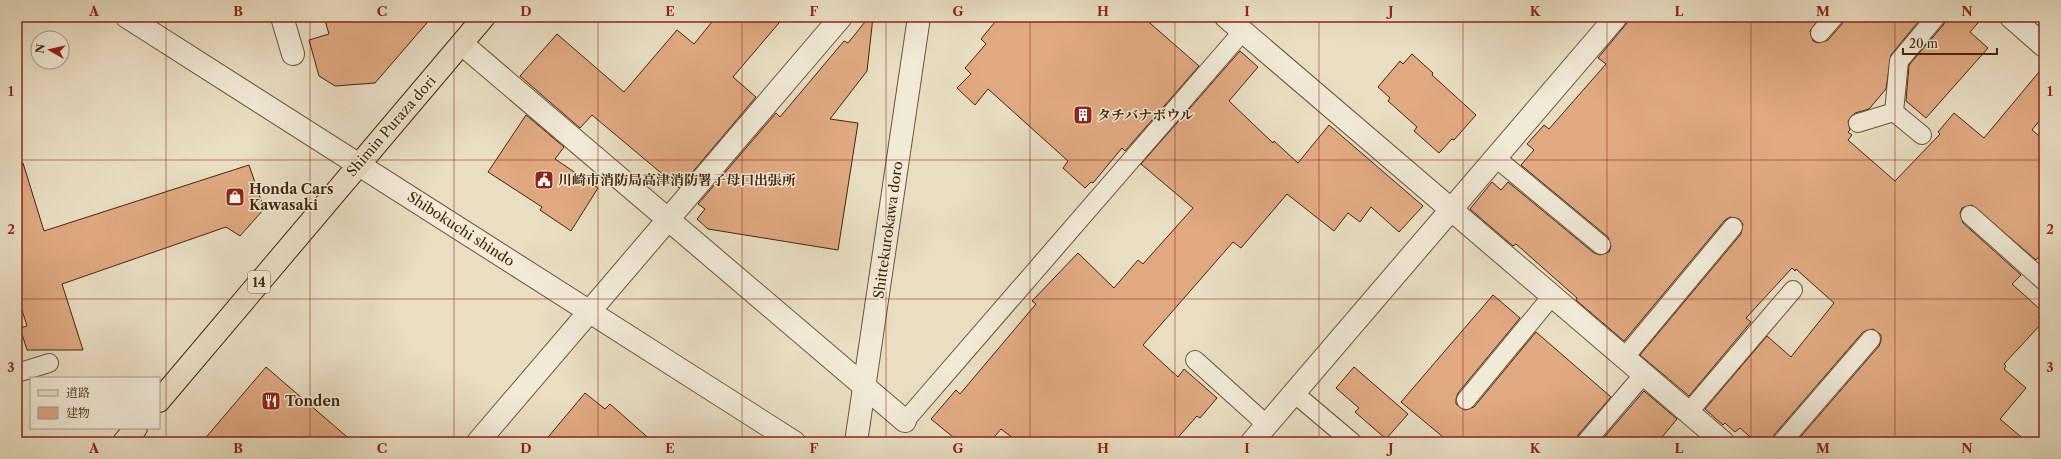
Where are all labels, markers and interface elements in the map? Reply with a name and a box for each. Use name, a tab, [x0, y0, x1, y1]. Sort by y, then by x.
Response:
text: A	[88, 3, 100, 19]
text: B	[233, 3, 243, 19]
text: C	[377, 3, 387, 19]
text: D	[520, 3, 532, 19]
text: E	[665, 3, 675, 19]
text: F	[810, 3, 819, 19]
text: G	[952, 3, 964, 19]
text: H	[1097, 3, 1109, 19]
text: I	[1244, 3, 1250, 19]
text: J	[1386, 3, 1394, 19]
text: K	[1530, 3, 1541, 19]
text: L	[1675, 3, 1684, 19]
text: M	[1816, 3, 1830, 19]
text: N	[1961, 3, 1973, 19]
north arrow	[30, 30, 70, 70]
scale bar	[1903, 30, 1997, 56]
text: 20 m	[1909, 36, 1938, 51]
text: N	[33, 42, 48, 54]
street label: Shimin Puraza dori	[342, 72, 440, 180]
text: 1	[8, 83, 14, 99]
text: 1	[2047, 83, 2053, 99]
building icon: タチバナボウル	[1072, 104, 1094, 126]
place label: タチバナボウル	[1097, 106, 1194, 124]
street label: Shittekurokawa doro	[869, 160, 907, 300]
public building icon: 川崎市消防局高津消防署子母口出張所	[533, 169, 555, 191]
place label: 川崎市消防局高津消防署子母口出張所	[558, 171, 796, 189]
place label: Honda Cars Kawasaki	[249, 180, 333, 214]
shop icon: Honda Cars Kawasaki	[224, 186, 246, 208]
street label: Shibokuchi shindo	[404, 188, 518, 270]
text: 2	[7, 221, 15, 237]
text: 2	[2046, 221, 2054, 237]
road number: 14	[248, 271, 270, 293]
text: 3	[7, 359, 15, 375]
text: 3	[2046, 359, 2054, 375]
legend	[30, 377, 160, 429]
text: 道路	[66, 385, 90, 400]
restaurant icon: Tonden	[260, 390, 282, 412]
place label: Tonden	[285, 392, 341, 410]
text: 建物	[66, 405, 90, 420]
text: A	[88, 440, 100, 456]
text: B	[233, 440, 243, 456]
text: C	[377, 440, 387, 456]
text: D	[520, 440, 532, 456]
text: E	[665, 440, 675, 456]
text: F	[810, 440, 819, 456]
text: G	[952, 440, 964, 456]
text: H	[1097, 440, 1109, 456]
text: I	[1244, 440, 1250, 456]
text: J	[1386, 440, 1394, 456]
text: K	[1530, 440, 1541, 456]
text: L	[1675, 440, 1684, 456]
text: M	[1816, 440, 1830, 456]
text: N	[1961, 440, 1973, 456]

